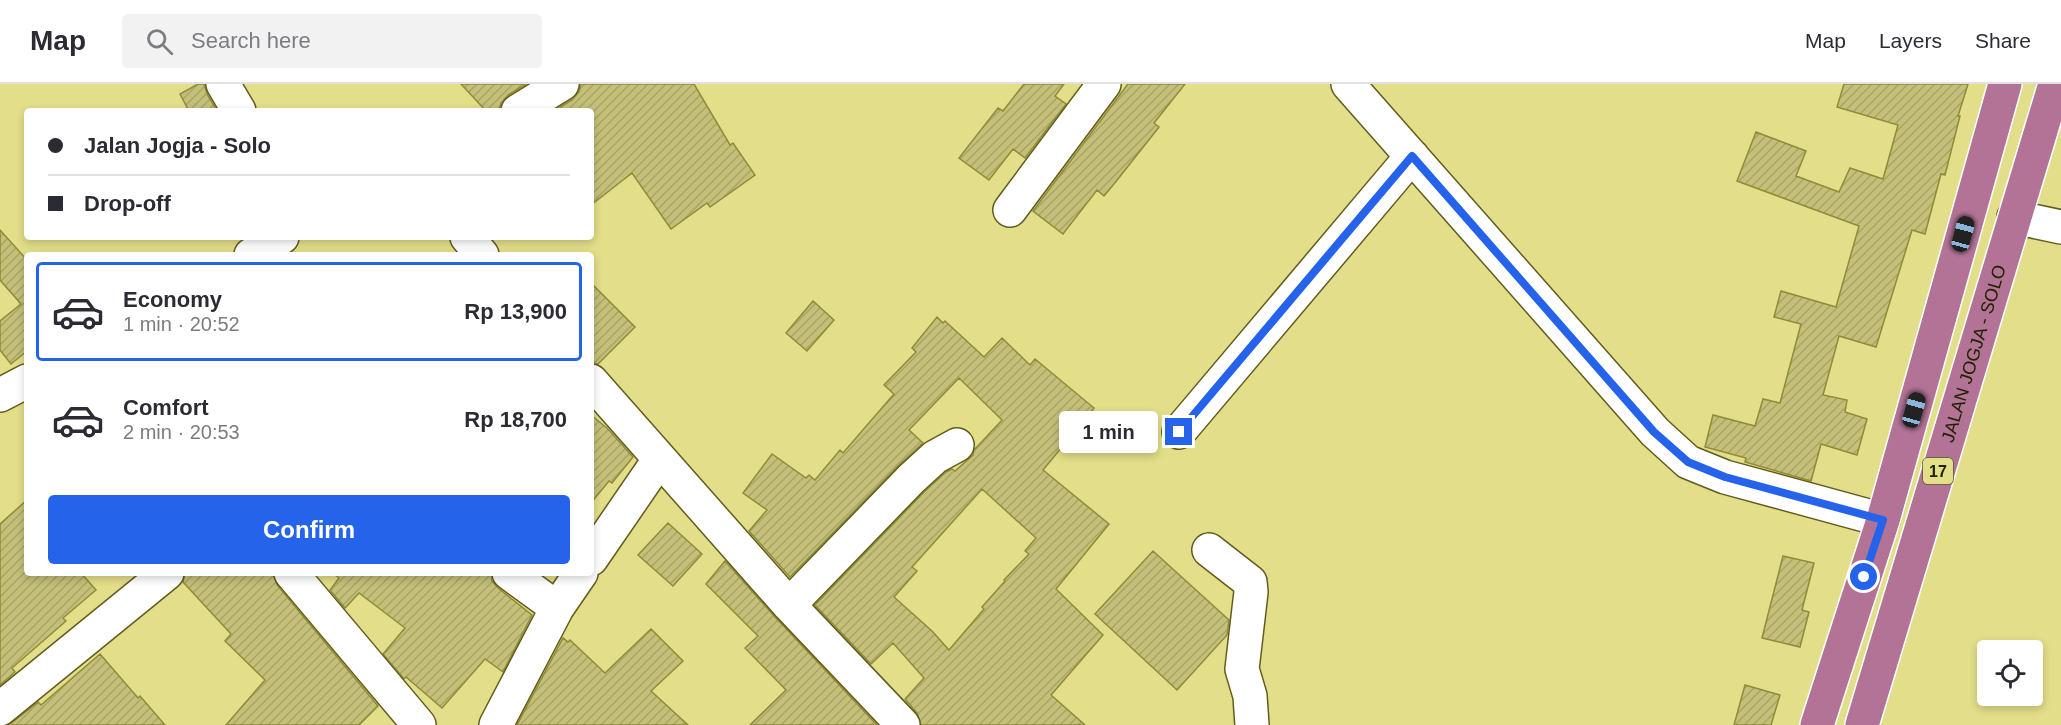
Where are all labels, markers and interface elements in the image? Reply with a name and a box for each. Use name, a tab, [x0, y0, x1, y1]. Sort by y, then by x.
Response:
search box	[122, 14, 542, 68]
text: Map	[30, 25, 86, 56]
icon: search	[143, 25, 176, 58]
text: Search here	[191, 28, 311, 53]
text: Map	[1805, 29, 1846, 52]
text: Layers	[1879, 29, 1942, 52]
text: Share	[1975, 29, 2031, 52]
text: Jalan Jogja - Solo	[84, 133, 271, 158]
text: Drop-off	[84, 191, 171, 216]
car	[1950, 214, 1976, 254]
street label: JALAN JOGJA - SOLO	[1938, 262, 2010, 445]
icon: car	[51, 285, 105, 339]
text: Economy	[123, 287, 222, 312]
text: Rp 13,900	[464, 299, 567, 324]
text: 1 min · 20:52	[123, 313, 240, 335]
car	[1900, 390, 1928, 430]
icon: car	[51, 393, 105, 447]
text: Comfort	[123, 395, 209, 420]
text: Rp 18,700	[464, 407, 567, 432]
callout: 1 min	[1059, 411, 1158, 453]
route end	[1165, 418, 1192, 445]
text: 2 min · 20:53	[123, 421, 240, 443]
text: 1 min	[1082, 421, 1135, 443]
road number: 17	[1923, 458, 1953, 484]
button: Confirm	[48, 495, 570, 564]
route start	[1850, 563, 1877, 590]
map controls	[1977, 640, 2043, 706]
button: locate	[1977, 640, 2043, 706]

